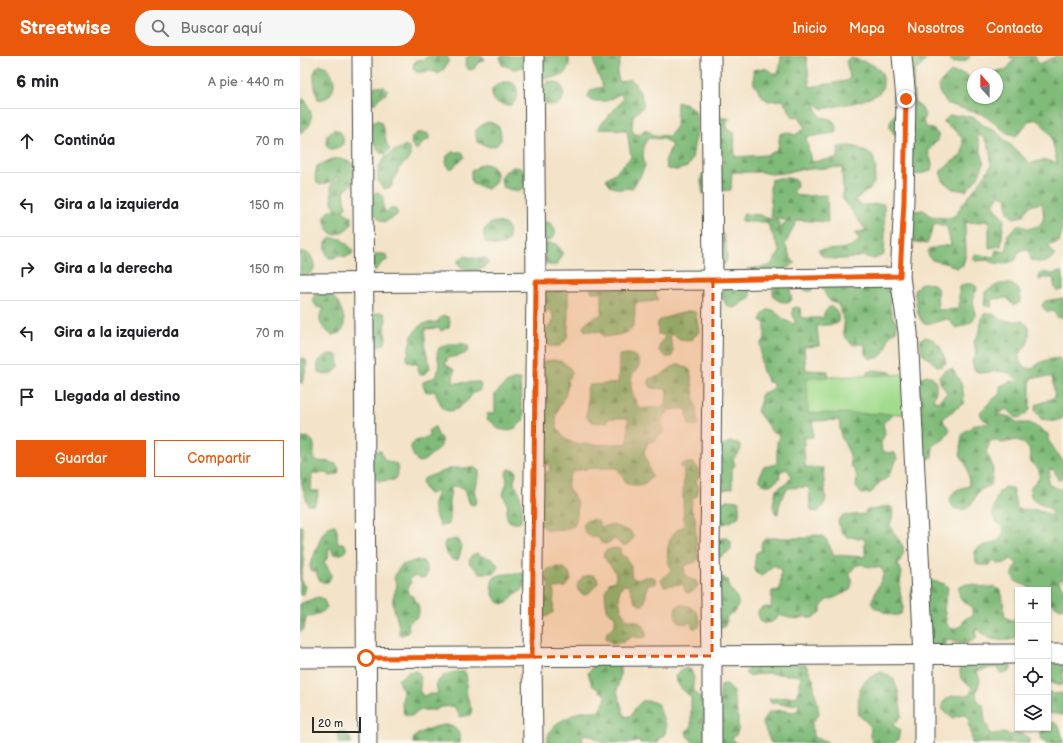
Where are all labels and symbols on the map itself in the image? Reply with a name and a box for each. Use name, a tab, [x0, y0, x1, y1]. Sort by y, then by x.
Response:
north arrow	[967, 68, 1003, 104]
route end	[897, 90, 915, 108]
route start	[357, 649, 375, 667]
scale bar	[312, 715, 361, 734]

